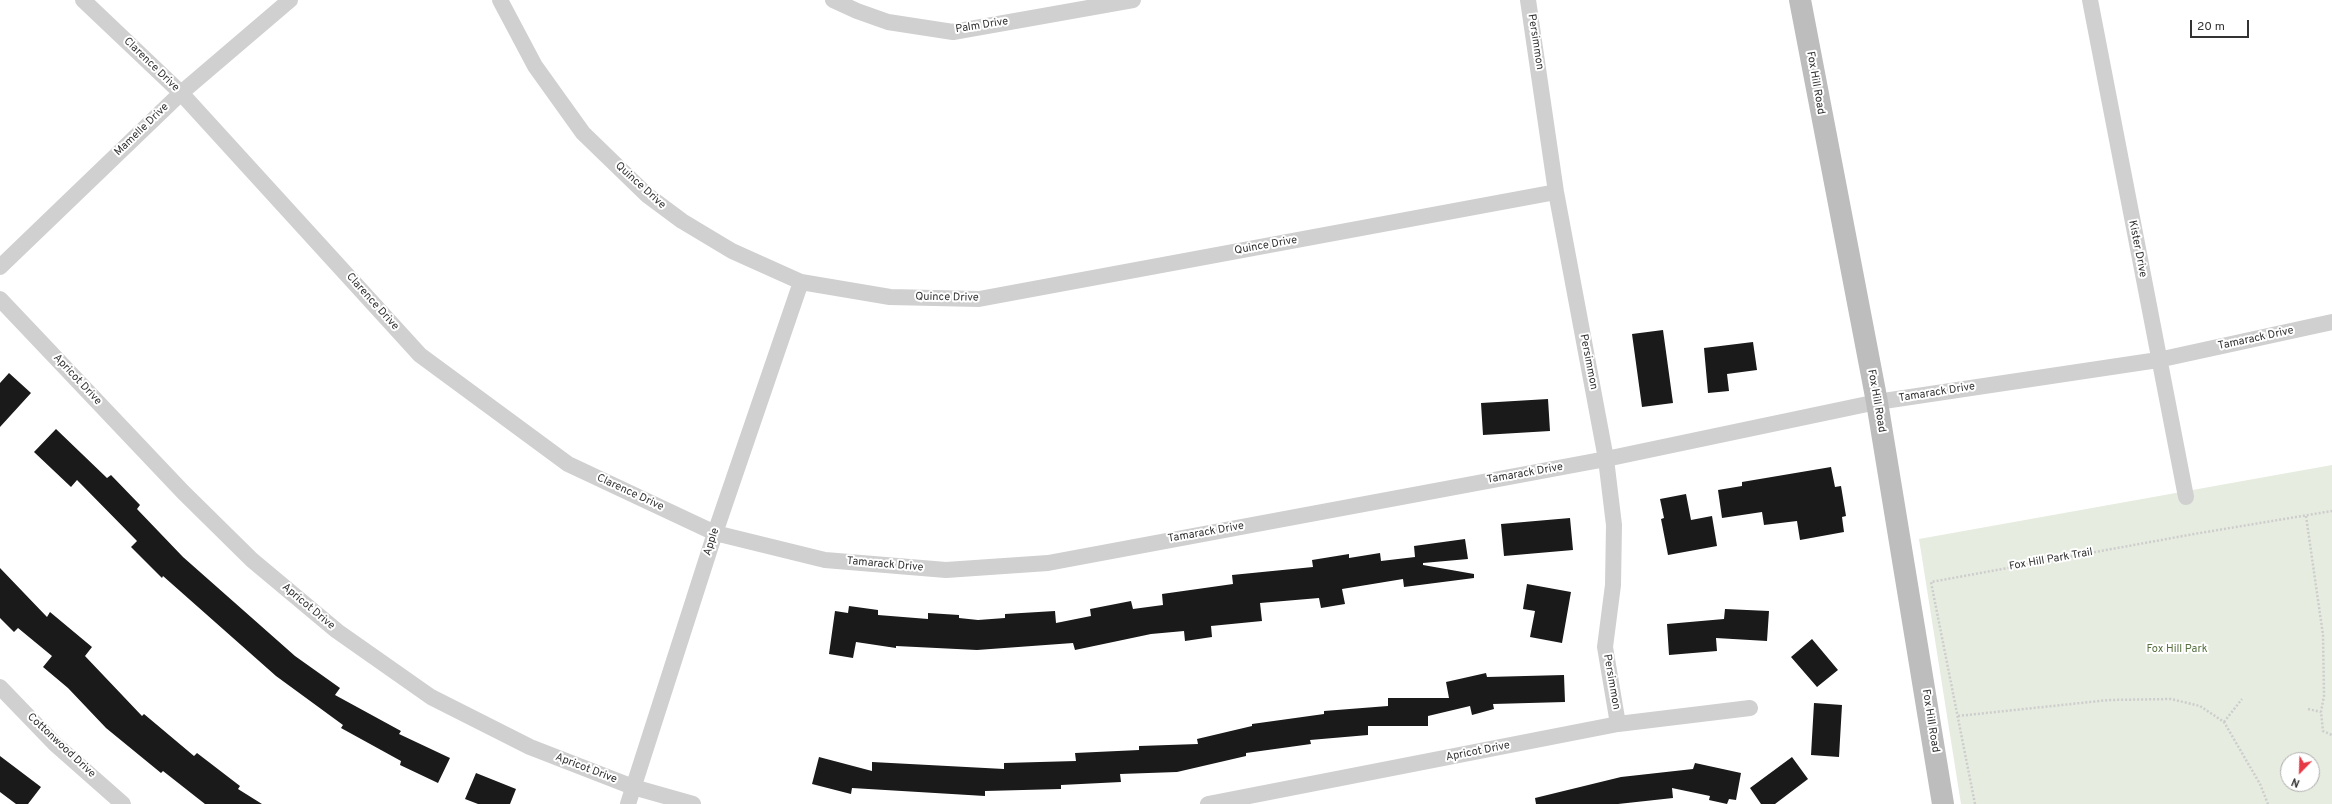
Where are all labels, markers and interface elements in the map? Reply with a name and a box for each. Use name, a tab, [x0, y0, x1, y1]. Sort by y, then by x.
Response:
scale bar	[2192, 12, 2251, 38]
street label: Persimmon	[1524, 13, 1546, 71]
street label: Palm Drive	[955, 15, 1009, 37]
text: 20 m	[2197, 19, 2225, 35]
street label: Clarence Drive	[120, 35, 182, 95]
street label: Fox Hill Road	[1803, 50, 1827, 116]
street label: Mamelle Drive	[112, 101, 172, 159]
street label: Quince Drive	[612, 160, 668, 212]
street label: Kister Drive	[2125, 219, 2149, 279]
street label: Quince Drive	[1234, 234, 1298, 258]
street label: Clarence Drive	[343, 271, 401, 333]
street label: Quince Drive	[915, 291, 979, 305]
street label: Tamarack Drive	[2217, 325, 2295, 353]
street label: Persimmon	[1576, 333, 1600, 391]
street label: Apricot Drive	[50, 352, 104, 408]
street label: Fox Hill Road	[1864, 368, 1888, 434]
street label: Tamarack Drive	[1898, 380, 1976, 406]
street label: Tamarack Drive	[1486, 461, 1564, 487]
street label: Clarence Drive	[594, 472, 666, 514]
street label: Tamarack Drive	[1167, 520, 1245, 546]
street label: Apple	[701, 526, 723, 558]
street label: Fox Hill Park Trail	[2008, 546, 2094, 574]
street label: Tamarack Drive	[846, 555, 924, 575]
street label: Apricot Drive	[279, 581, 337, 633]
park label: Fox Hill Park	[2146, 643, 2208, 657]
street label: Persimmon	[1600, 653, 1622, 711]
street label: Fox Hill Road	[1918, 688, 1942, 754]
street label: Cottonwood Drive	[24, 711, 98, 781]
street label: Apricot Drive	[1445, 739, 1511, 765]
street label: Apricot Drive	[553, 751, 619, 787]
north arrow	[2280, 752, 2320, 792]
text: N	[2289, 774, 2302, 790]

